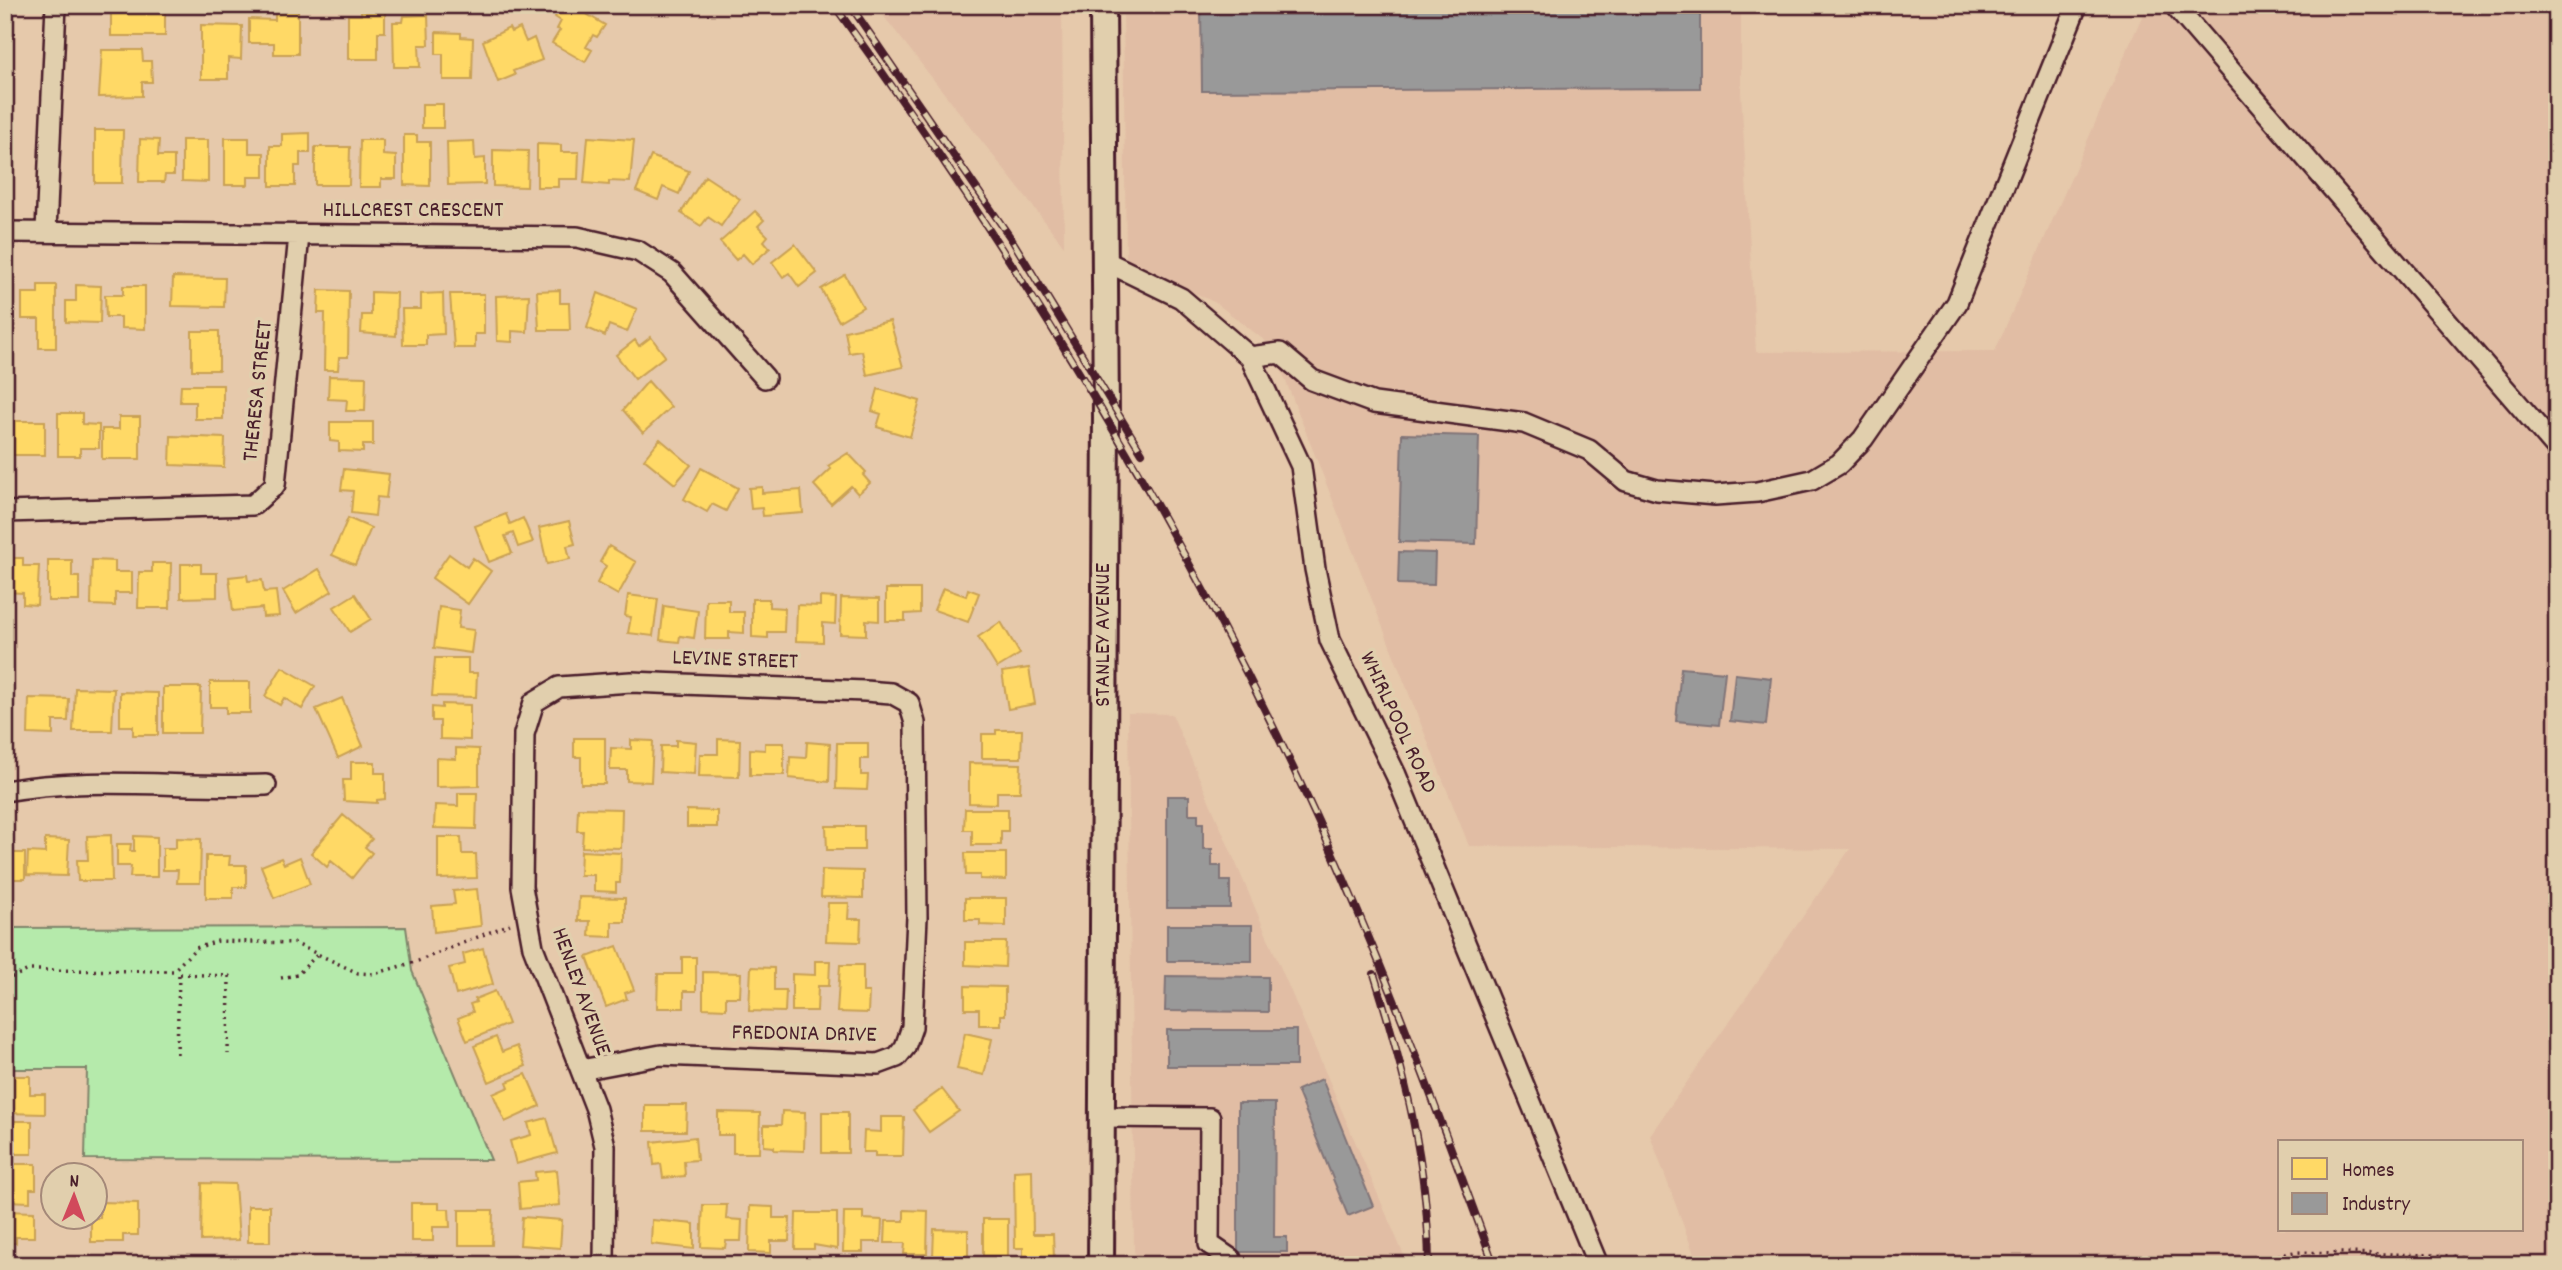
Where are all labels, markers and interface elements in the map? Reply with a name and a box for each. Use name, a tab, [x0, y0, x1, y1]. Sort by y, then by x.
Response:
street label: HILLCREST CRESCENT	[323, 195, 503, 228]
street label: THERESA STREET	[235, 319, 283, 463]
street label: STANLEY AVENUE	[1088, 563, 1121, 707]
street label: LEVINE STREET	[672, 642, 798, 680]
street label: WHIRLPOOL ROAD	[1350, 647, 1444, 799]
street label: HENLEY AVENUE	[542, 923, 619, 1061]
street label: FREDONIA DRIVE	[731, 1017, 877, 1053]
legend	[2278, 1140, 2524, 1232]
text: Homes	[2342, 1157, 2395, 1187]
north arrow	[38, 1162, 108, 1232]
text: N	[69, 1169, 79, 1196]
text: Industry	[2342, 1191, 2410, 1221]

